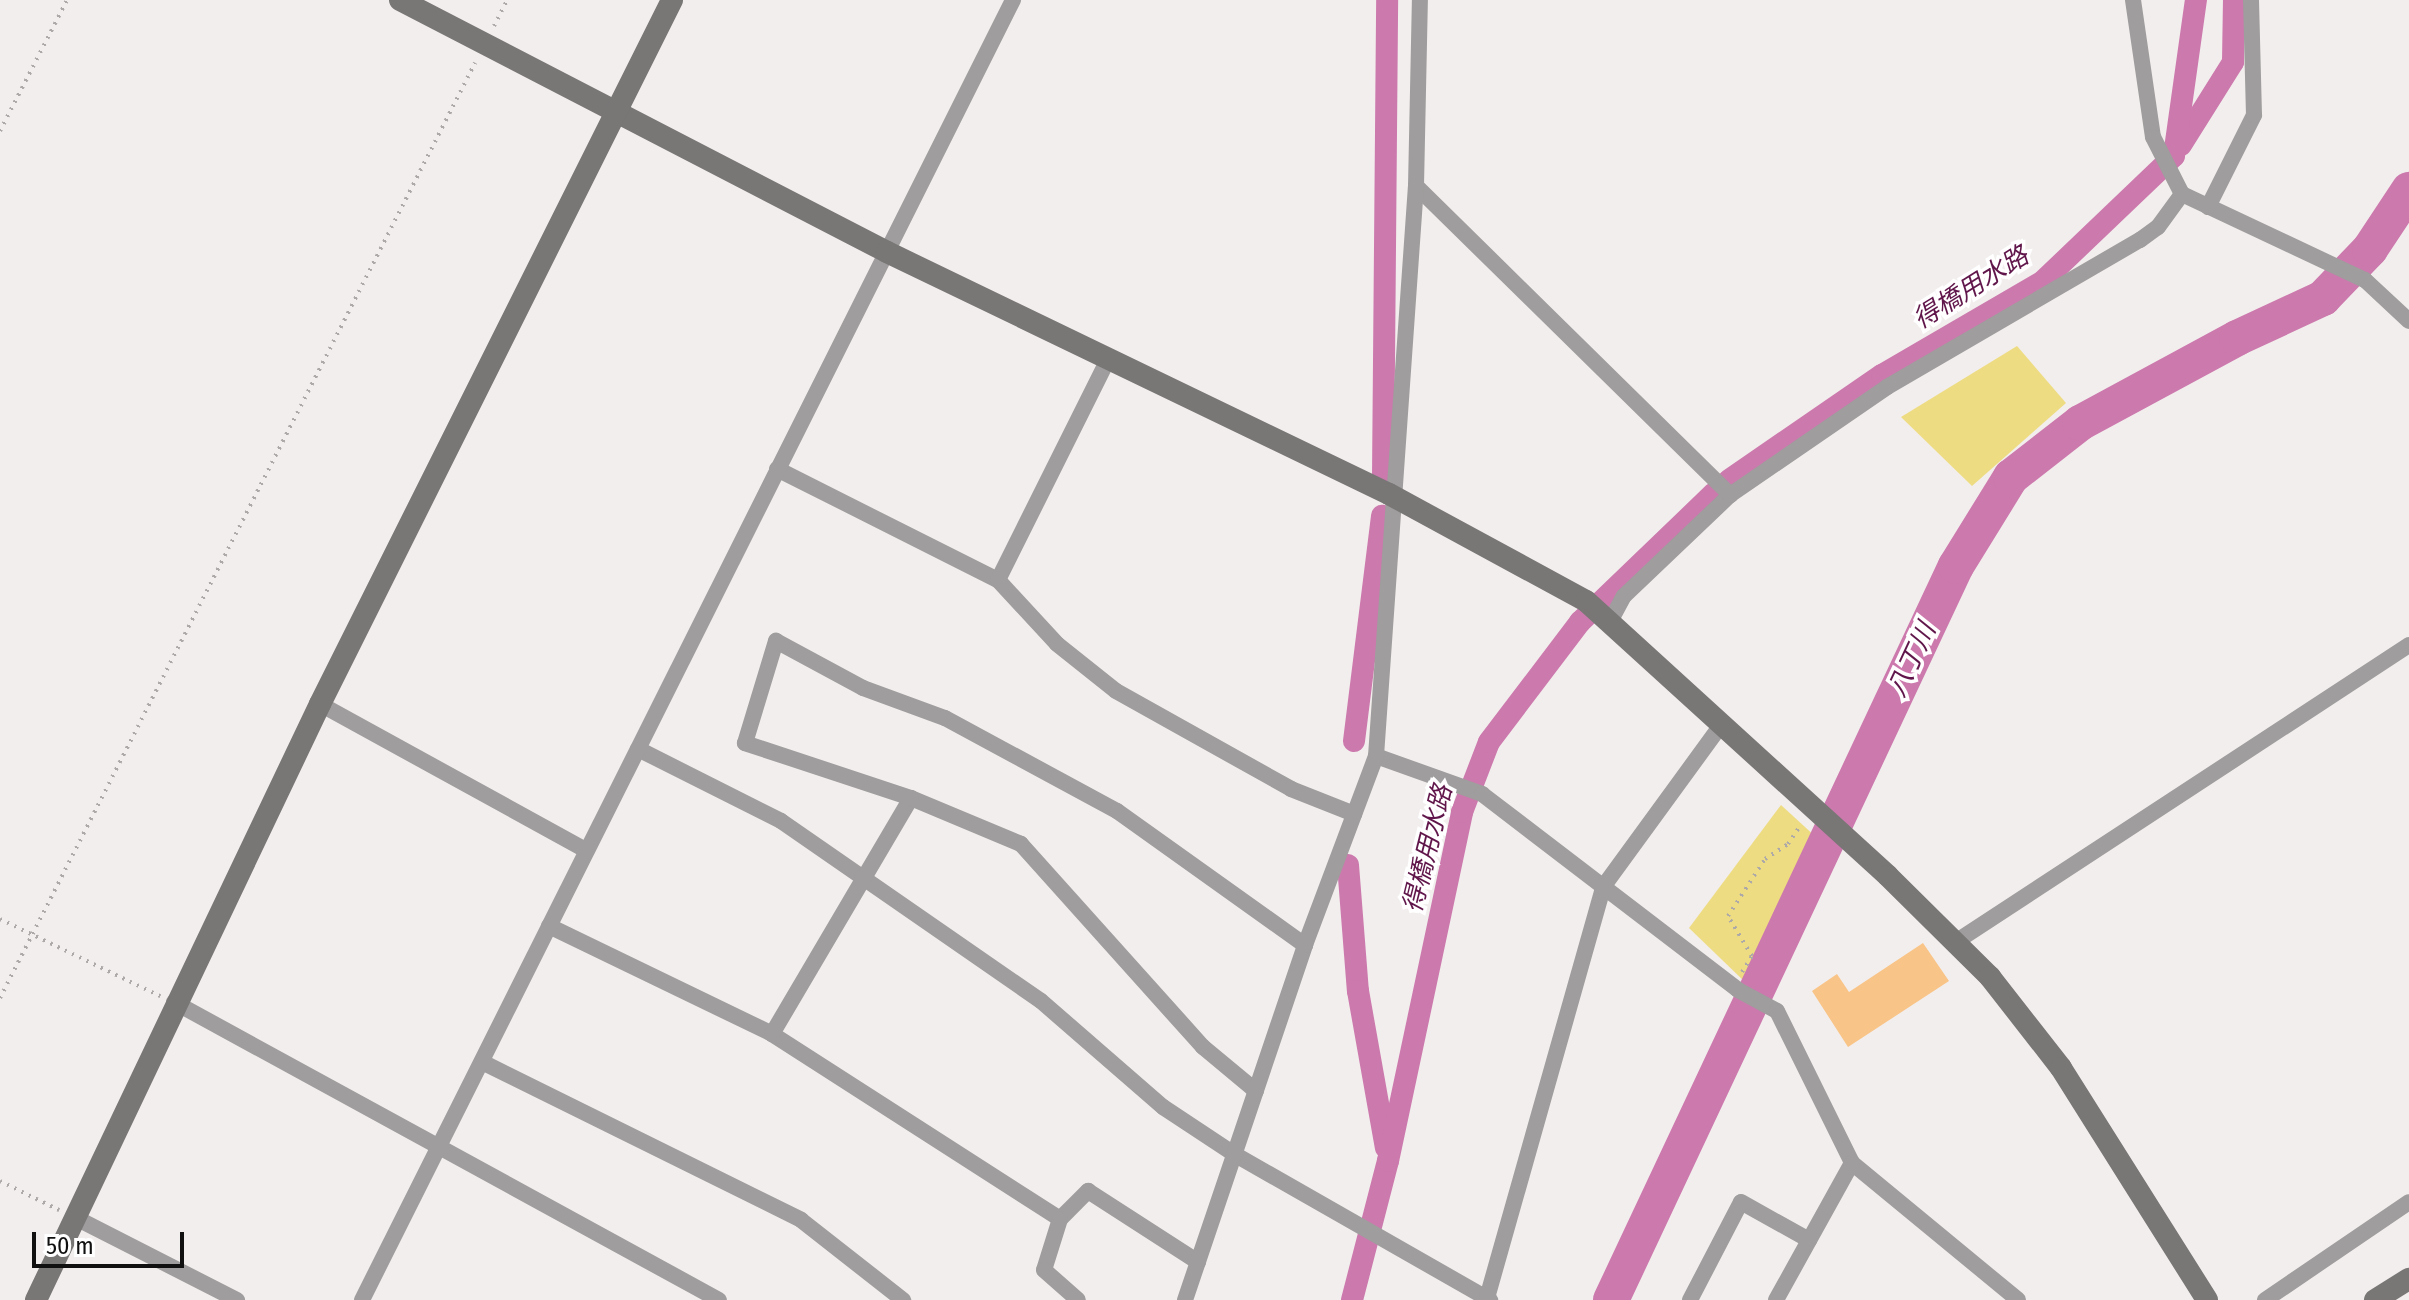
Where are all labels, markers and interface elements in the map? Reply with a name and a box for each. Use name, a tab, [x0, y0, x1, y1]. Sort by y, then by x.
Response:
water label: 得橋用水路	[1908, 240, 2034, 336]
water label: 八丁川	[1881, 618, 1943, 702]
water label: 得橋用水路	[1397, 782, 1459, 916]
scale bar	[36, 1216, 188, 1266]
text: 50 m	[46, 1232, 94, 1260]

